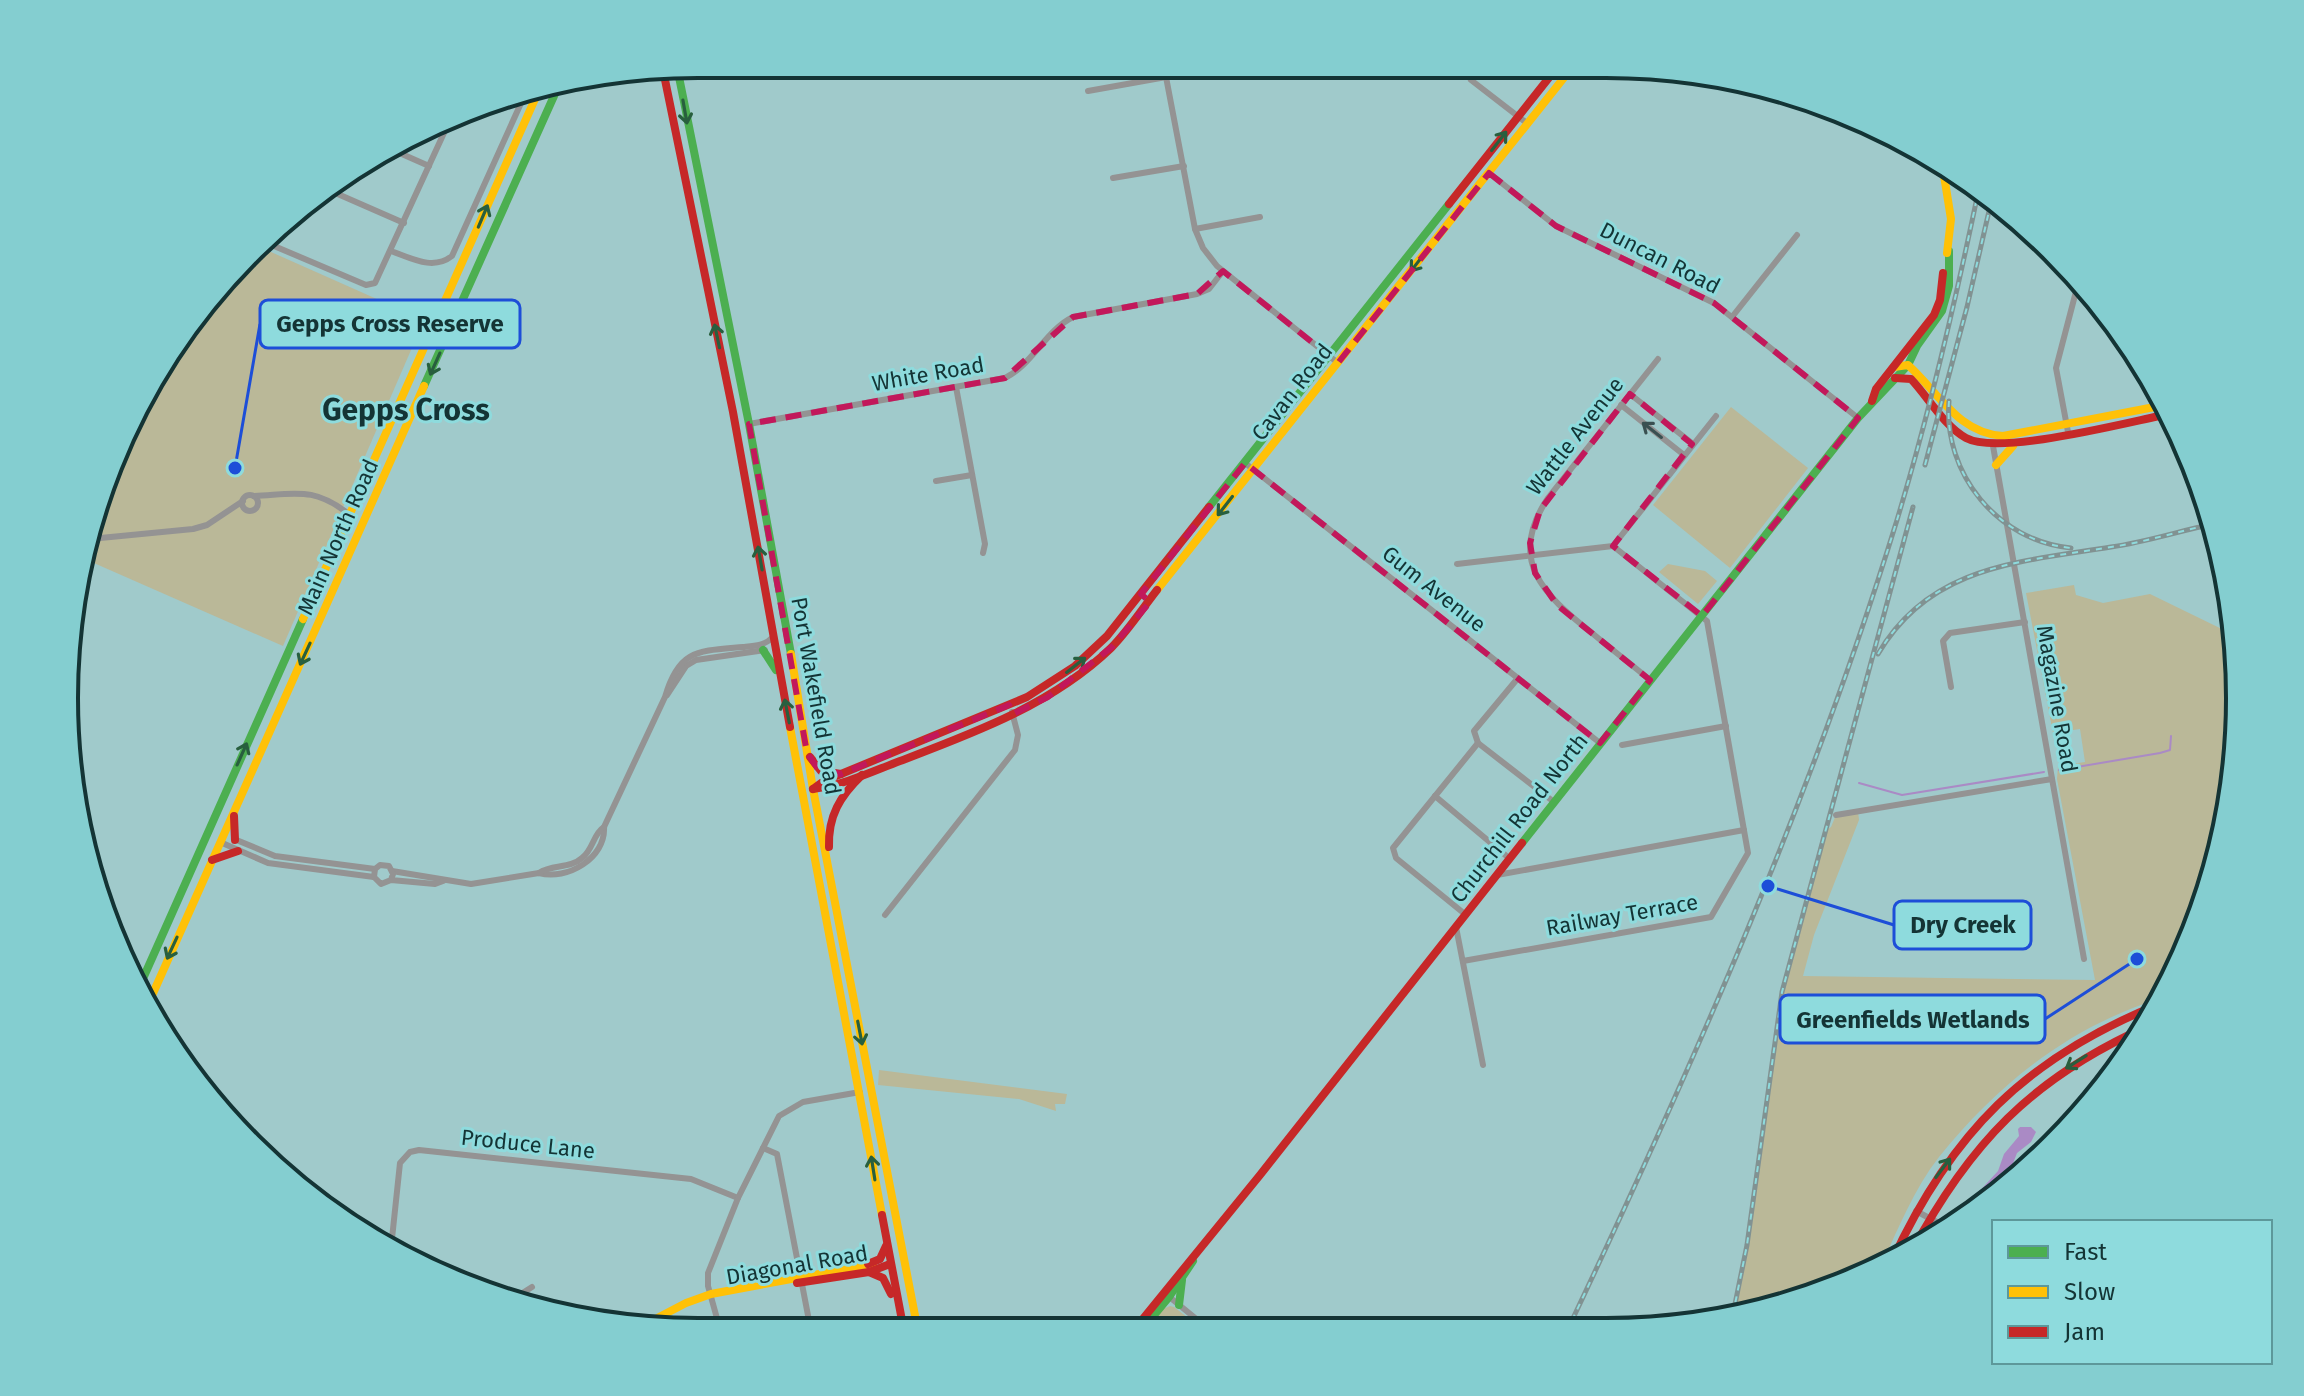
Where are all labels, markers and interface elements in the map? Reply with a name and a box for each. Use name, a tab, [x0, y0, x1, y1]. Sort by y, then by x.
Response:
one-way arrow	[678, 98, 693, 124]
one-way arrow	[1490, 131, 1507, 152]
one-way arrow	[476, 204, 491, 228]
street label: Duncan Road	[1595, 216, 1725, 300]
one-way arrow	[1409, 251, 1426, 272]
callout: Gepps Cross Reserve	[260, 300, 520, 348]
text: Gepps Cross Reserve	[276, 310, 504, 338]
one-way arrow	[709, 323, 724, 349]
street label: Cavan Road	[1246, 338, 1338, 446]
street label: White Road	[870, 351, 986, 397]
one-way arrow	[427, 352, 442, 376]
street label: Wattle Avenue	[1521, 372, 1629, 500]
district label: Gepps Cross	[322, 392, 490, 428]
one-way arrow	[1642, 421, 1663, 439]
street label: Main North Road	[292, 455, 384, 619]
one-way arrow	[1216, 495, 1233, 516]
street label: Gum Avenue	[1377, 540, 1491, 638]
one-way arrow	[752, 546, 767, 572]
street label: Port Wakefield Road	[785, 595, 847, 797]
street label: Magazine Road	[2031, 623, 2083, 775]
one-way arrow	[297, 641, 312, 665]
one-way arrow	[1065, 657, 1086, 674]
one-way arrow	[779, 699, 794, 725]
street label: Churchill Road North	[1444, 728, 1594, 908]
one-way arrow	[236, 743, 251, 767]
street label: Railway Terrace	[1544, 888, 1700, 942]
callout: Dry Creek	[1894, 901, 2031, 949]
text: Dry Creek	[1910, 911, 2017, 939]
one-way arrow	[164, 935, 179, 959]
callout: Greenfields Wetlands	[1780, 995, 2045, 1043]
text: Greenfields Wetlands	[1796, 1006, 2030, 1034]
one-way arrow	[853, 1020, 868, 1045]
one-way arrow	[2066, 1053, 2088, 1070]
street label: Produce Lane	[460, 1124, 596, 1164]
one-way arrow	[865, 1156, 880, 1181]
one-way arrow	[1934, 1158, 1951, 1180]
legend	[1992, 1220, 2272, 1364]
text: Fast	[2064, 1238, 2107, 1266]
street label: Diagonal Road	[724, 1239, 870, 1291]
text: Slow	[2064, 1278, 2115, 1306]
text: Jam	[2064, 1318, 2105, 1346]

